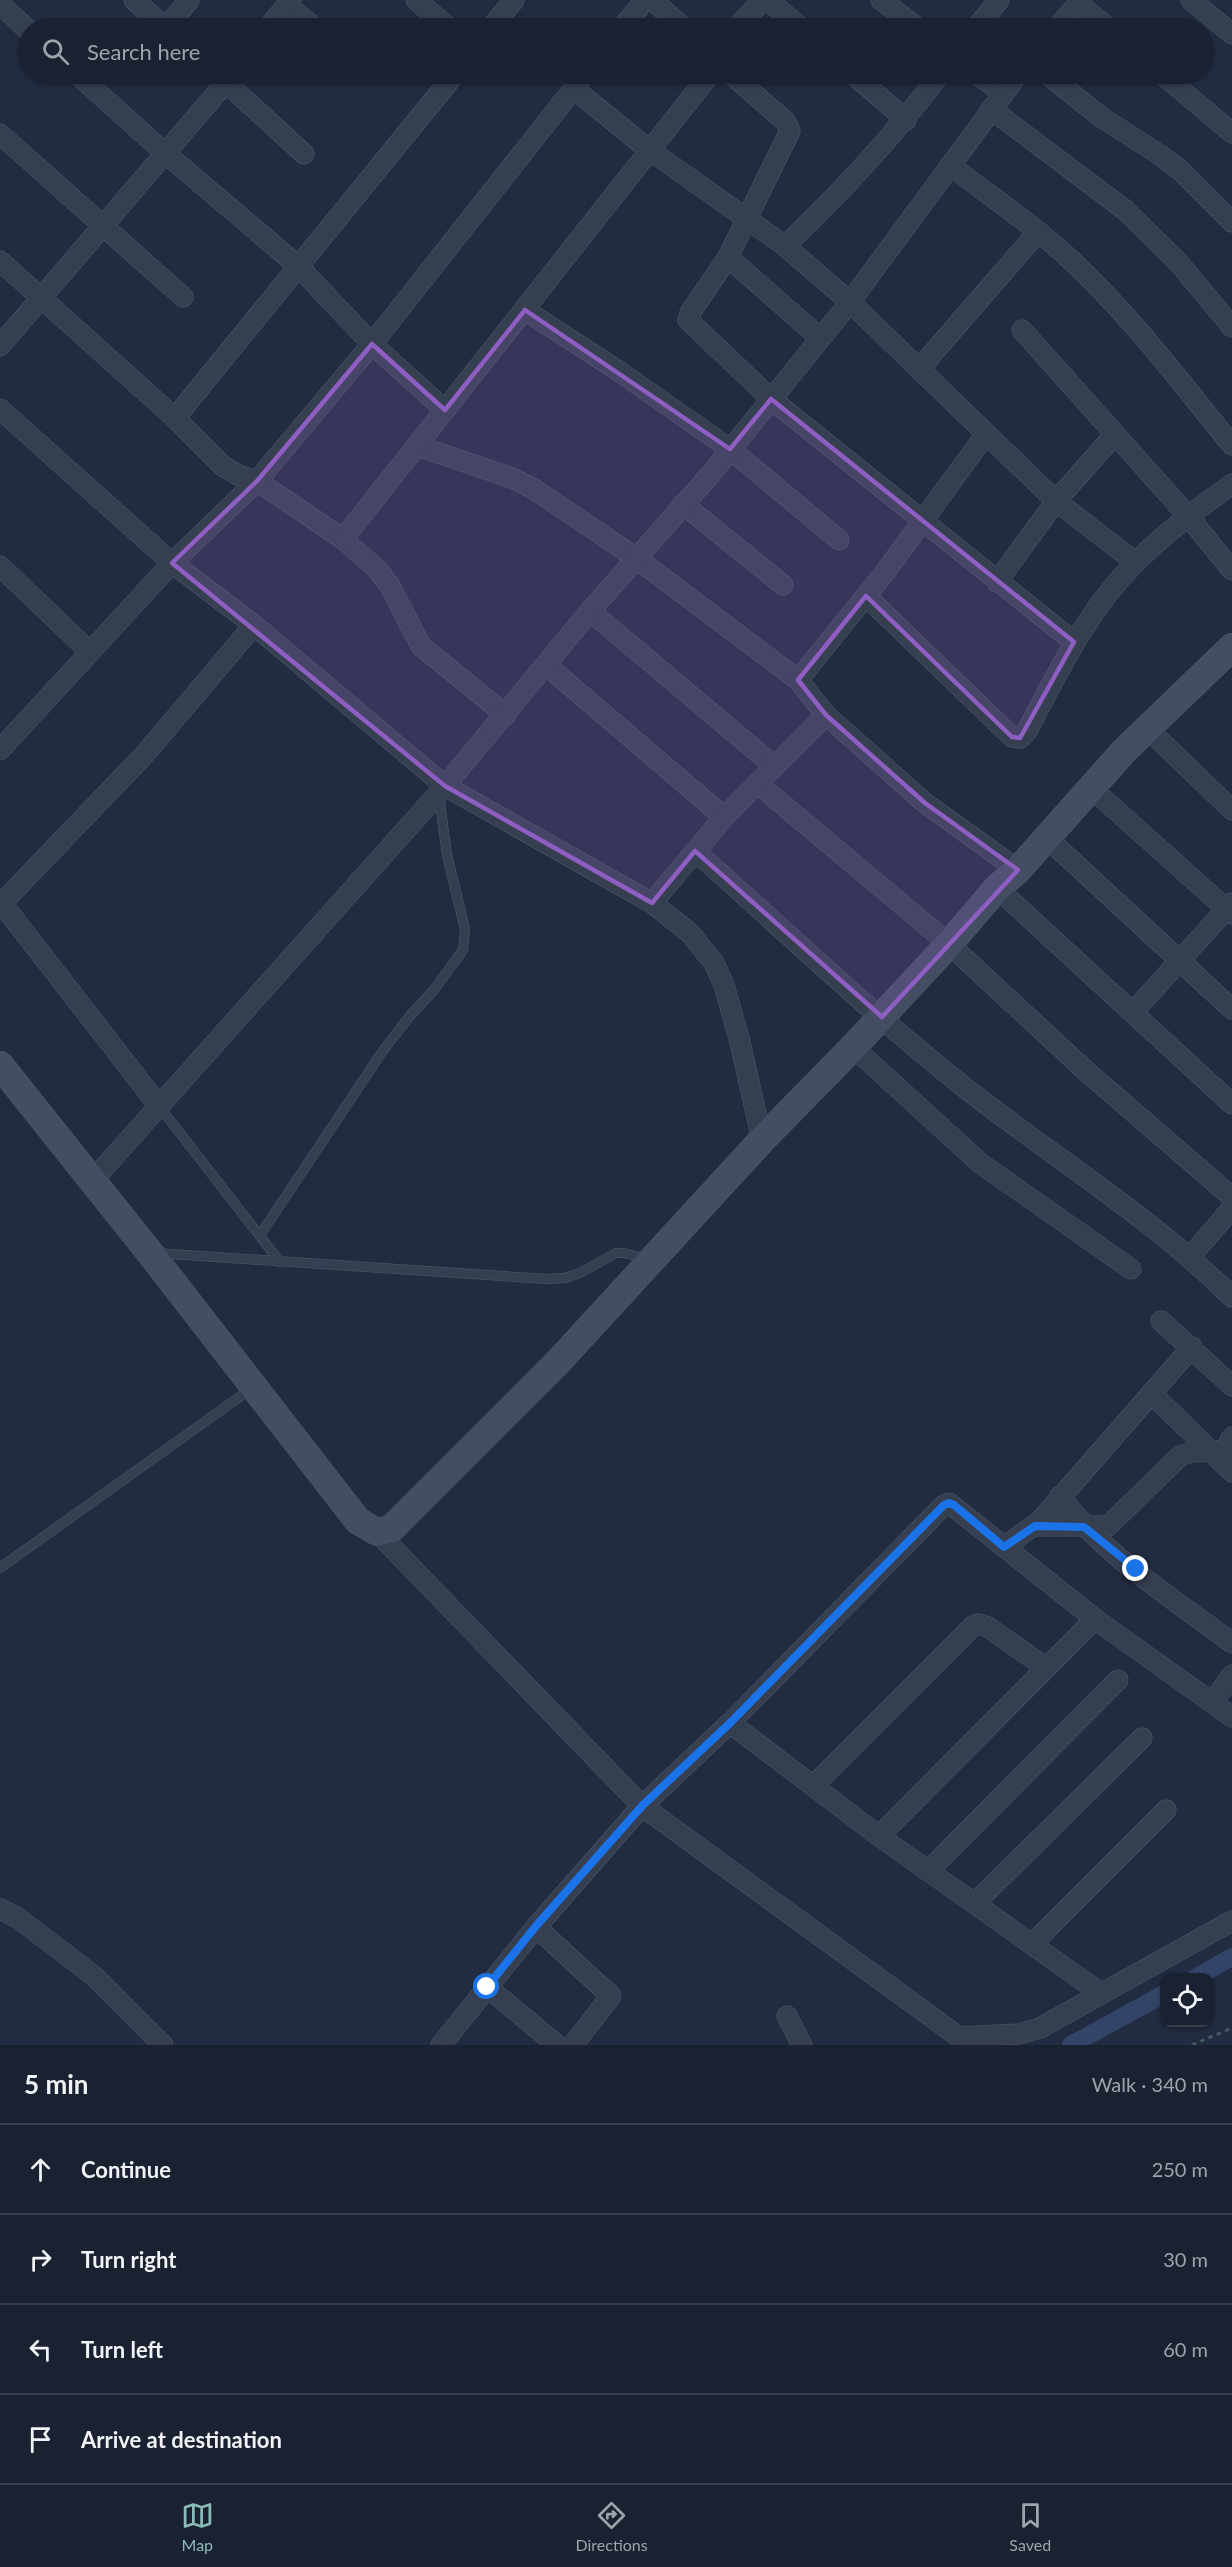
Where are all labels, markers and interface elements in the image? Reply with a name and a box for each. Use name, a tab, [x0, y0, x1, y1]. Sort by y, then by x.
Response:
search box	[18, 18, 1214, 84]
icon: search	[39, 35, 72, 68]
text: Search here	[87, 38, 200, 65]
route end	[1122, 1555, 1148, 1581]
route start	[473, 1973, 499, 1999]
map controls	[1160, 1973, 1214, 2027]
button: locate	[1160, 1973, 1214, 2027]
text: 5 min	[24, 2068, 88, 2100]
text: Walk · 340 m	[1092, 2072, 1208, 2096]
icon: ahead	[24, 2153, 57, 2186]
text: Continue	[81, 2156, 171, 2183]
text: 250 m	[1152, 2157, 1208, 2181]
icon: right	[24, 2243, 57, 2276]
text: Turn right	[81, 2246, 176, 2273]
text: 30 m	[1163, 2247, 1208, 2271]
icon: left	[24, 2333, 57, 2366]
text: Turn left	[81, 2336, 163, 2363]
text: 60 m	[1163, 2337, 1208, 2361]
icon: arrive	[24, 2423, 57, 2456]
text: Arrive at destination	[81, 2426, 282, 2453]
tab: Map	[181, 2499, 214, 2554]
tab: Directions	[575, 2499, 648, 2554]
tab: Saved	[1009, 2499, 1051, 2554]

